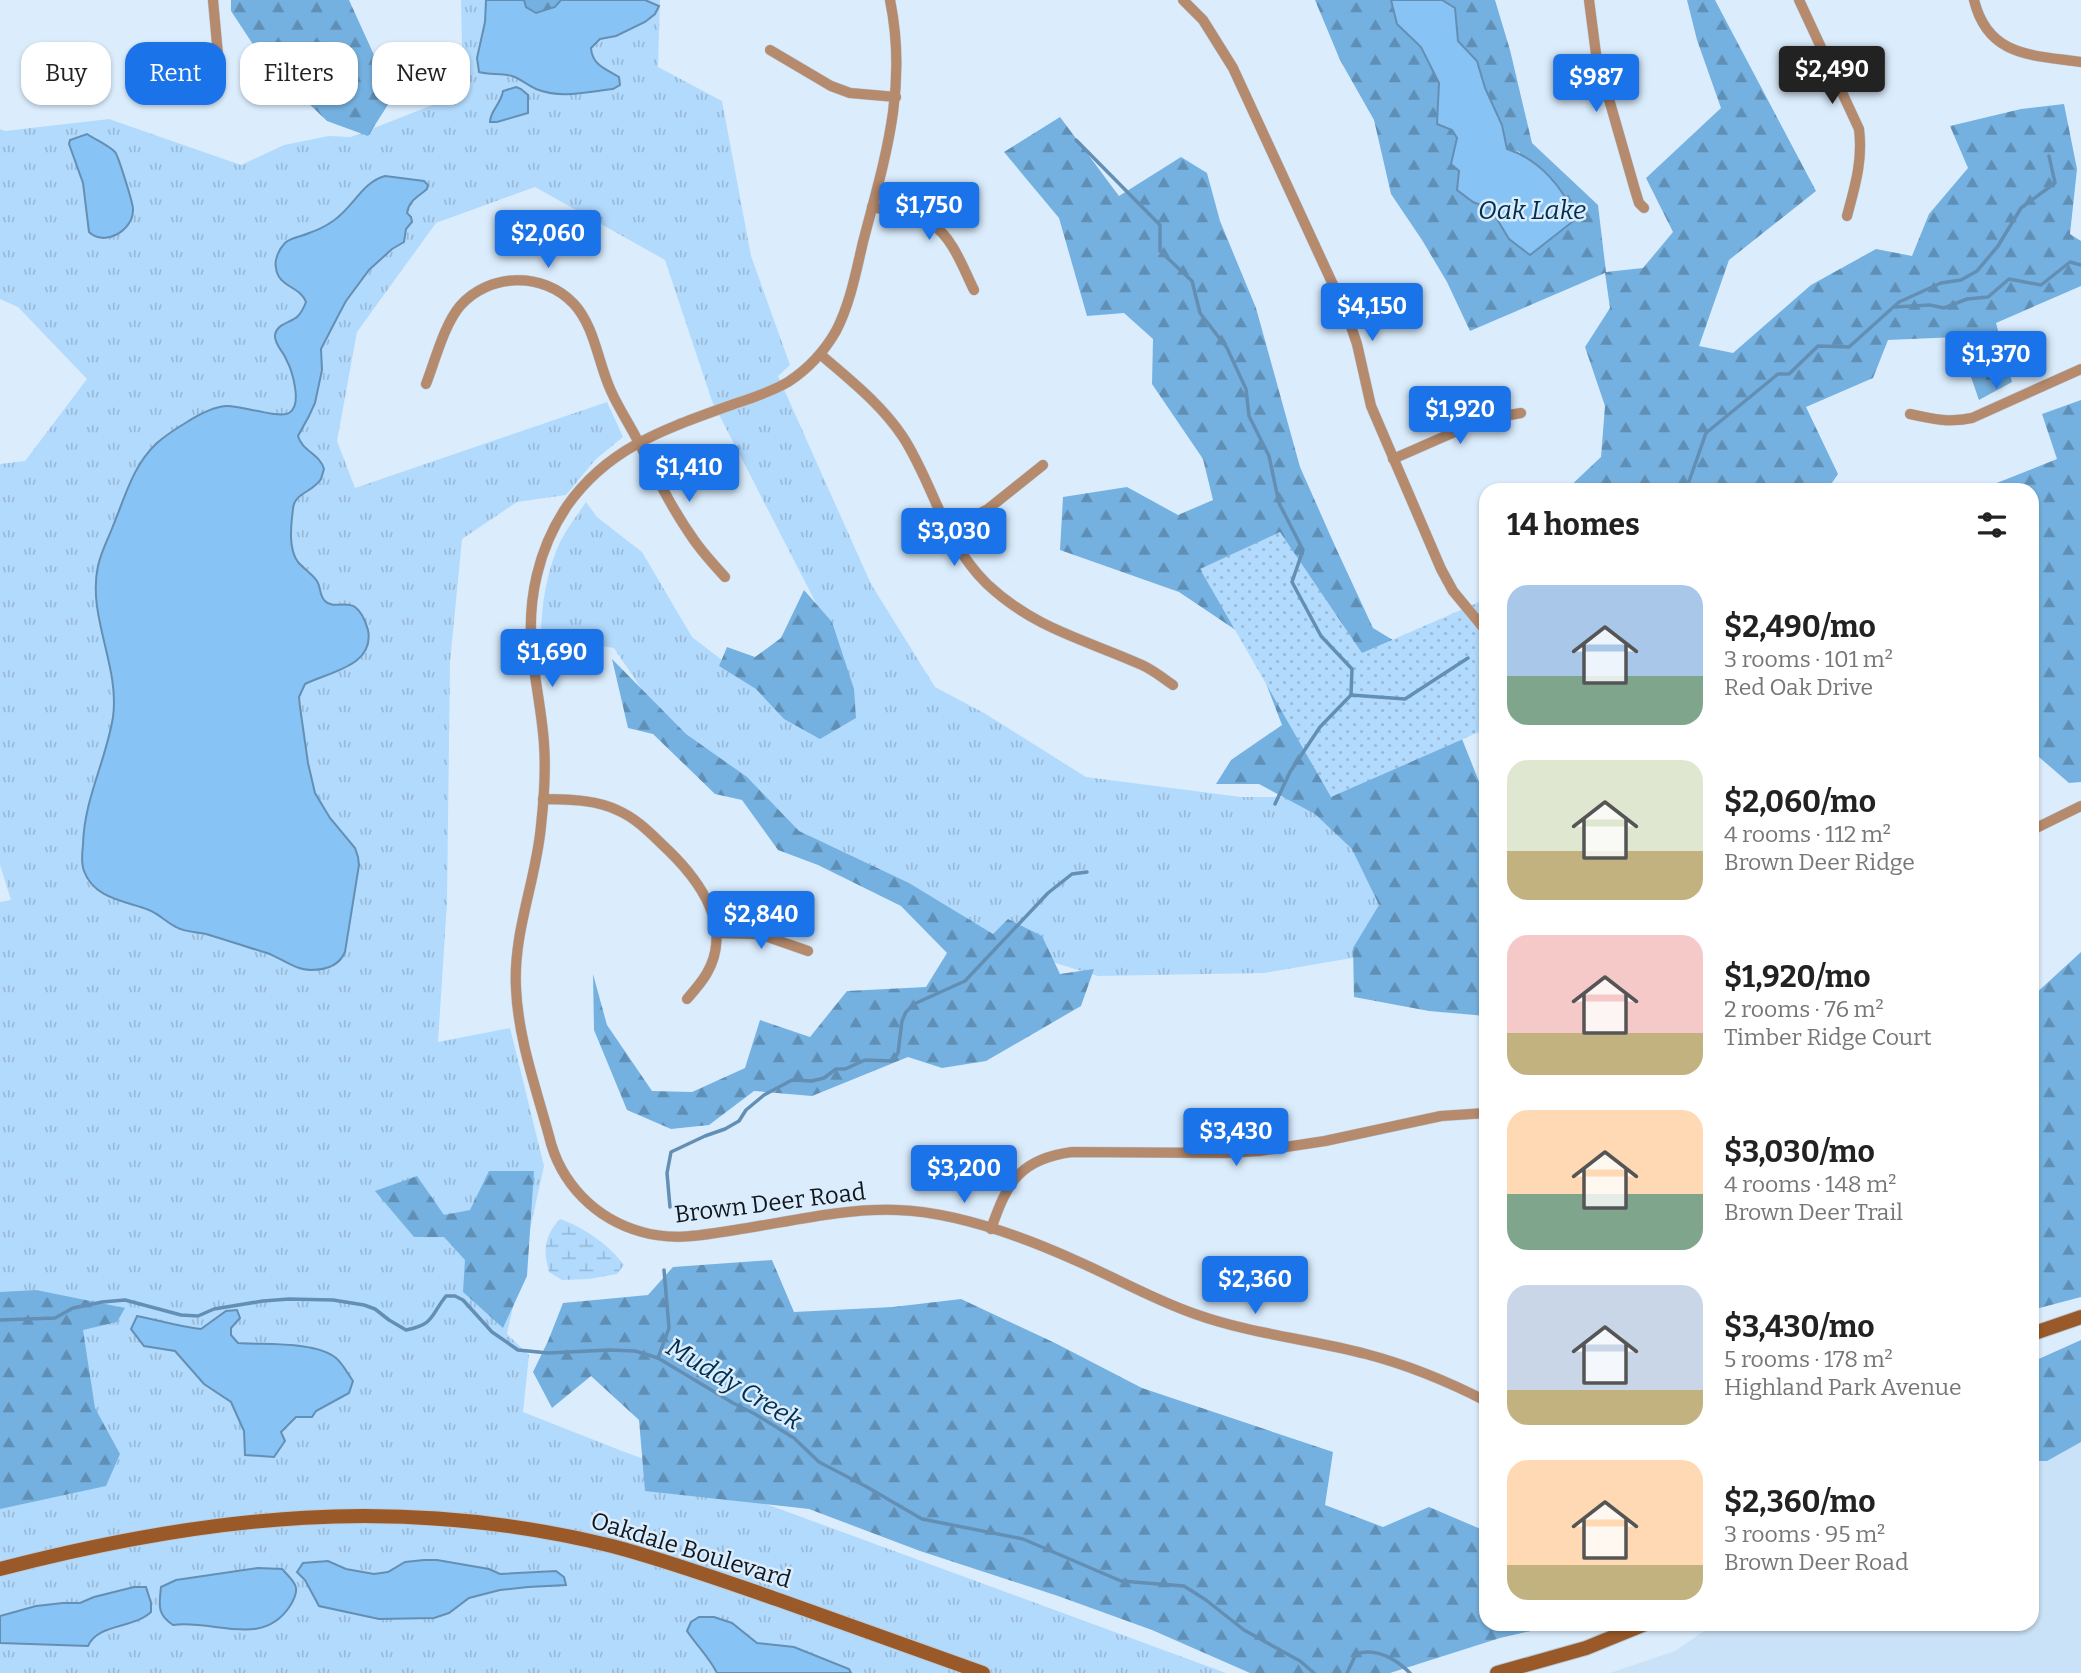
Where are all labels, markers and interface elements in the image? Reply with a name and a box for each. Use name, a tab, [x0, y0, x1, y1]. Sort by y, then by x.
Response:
chip: Buy	[21, 42, 111, 105]
chip: Rent	[125, 42, 226, 105]
chip: Filters	[240, 42, 358, 105]
chip: New	[372, 42, 470, 105]
pin: $2,490	[1775, 46, 1889, 106]
pin: $987	[1555, 54, 1637, 114]
text: $2,490	[1795, 55, 1869, 83]
text: $987	[1569, 63, 1623, 91]
pin: $1,750	[872, 182, 986, 242]
text: $1,750	[895, 191, 963, 219]
water label: Oak Lake	[1478, 195, 1586, 226]
pin: $2,060	[491, 210, 605, 270]
text: $2,060	[511, 219, 585, 247]
pin: $4,150	[1315, 284, 1429, 343]
text: $4,150	[1337, 292, 1407, 320]
pin: $1,370	[1939, 332, 2053, 391]
text: $1,370	[1961, 340, 2031, 368]
pin: $1,920	[1403, 386, 1517, 446]
text: $1,920	[1425, 395, 1495, 423]
pin: $1,410	[632, 444, 746, 504]
text: $1,410	[655, 453, 723, 481]
icon: filters	[1973, 506, 2011, 544]
text: 14 homes	[1507, 507, 1640, 543]
pin: $3,030	[897, 508, 1011, 568]
text: $3,030	[917, 517, 991, 545]
text: $2,490/mo	[1724, 609, 1876, 645]
icon: home	[1563, 613, 1647, 697]
pin: $1,690	[495, 630, 609, 689]
text: $1,690	[517, 638, 587, 666]
text: 3 rooms · 101 m²	[1724, 645, 1893, 673]
text: Red Oak Drive	[1724, 673, 1873, 701]
text: $2,060/mo	[1724, 784, 1876, 820]
icon: home	[1563, 788, 1647, 872]
text: 4 rooms · 112 m²	[1724, 820, 1891, 848]
text: Brown Deer Ridge	[1724, 848, 1915, 876]
pin: $2,840	[704, 892, 818, 951]
text: $2,840	[724, 900, 798, 928]
text: $1,920/mo	[1724, 959, 1871, 995]
icon: home	[1563, 963, 1647, 1047]
text: 2 rooms · 76 m²	[1724, 995, 1884, 1023]
text: Timber Ridge Court	[1724, 1023, 1932, 1051]
pin: $3,430	[1179, 1108, 1293, 1168]
text: $3,430	[1199, 1117, 1273, 1145]
text: $3,030/mo	[1724, 1134, 1875, 1170]
icon: home	[1563, 1138, 1647, 1222]
pin: $3,200	[907, 1146, 1021, 1205]
text: $3,200	[927, 1154, 1001, 1182]
text: 4 rooms · 148 m²	[1724, 1170, 1896, 1198]
street label: Brown Deer Road	[673, 1177, 867, 1229]
text: Brown Deer Trail	[1724, 1198, 1903, 1226]
pin: $2,360	[1198, 1256, 1312, 1316]
text: $2,360	[1218, 1265, 1292, 1293]
text: $3,430/mo	[1724, 1309, 1875, 1345]
icon: home	[1563, 1313, 1647, 1397]
water label: Muddy Creek	[661, 1331, 808, 1437]
text: 5 rooms · 178 m²	[1724, 1345, 1893, 1373]
text: Highland Park Avenue	[1724, 1373, 1962, 1401]
text: $2,360/mo	[1724, 1484, 1875, 1520]
icon: home	[1563, 1488, 1647, 1572]
street label: Oakdale Boulevard	[587, 1506, 795, 1594]
text: 3 rooms · 95 m²	[1724, 1520, 1885, 1548]
text: Brown Deer Road	[1724, 1548, 1909, 1576]

